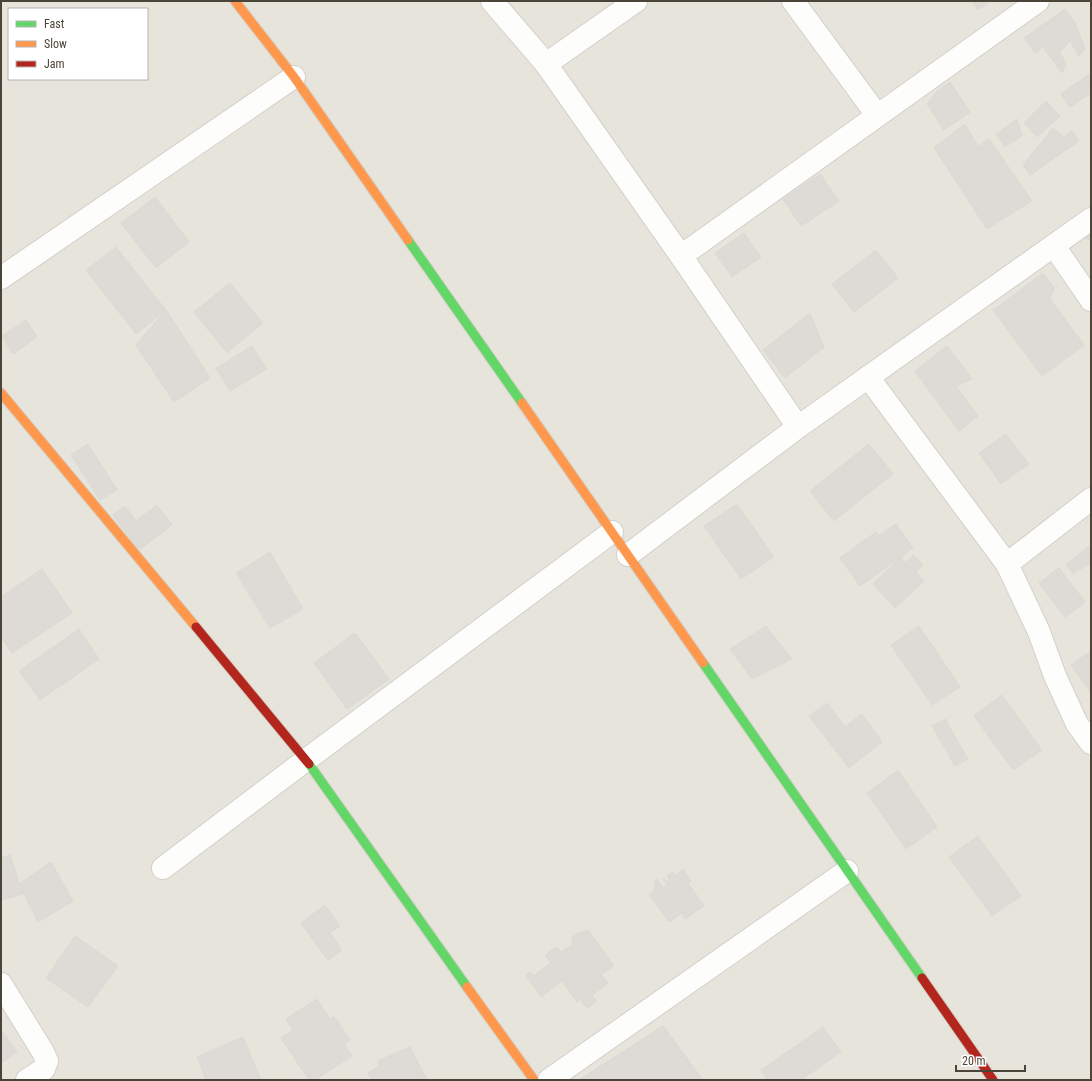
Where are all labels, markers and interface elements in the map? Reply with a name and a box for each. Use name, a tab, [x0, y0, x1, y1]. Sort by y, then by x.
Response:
legend	[8, 8, 148, 80]
text: Fast	[44, 17, 65, 31]
text: Slow	[44, 37, 67, 51]
text: Jam	[44, 57, 65, 71]
scale bar	[956, 1047, 1025, 1073]
text: 20 m	[962, 1054, 986, 1068]

